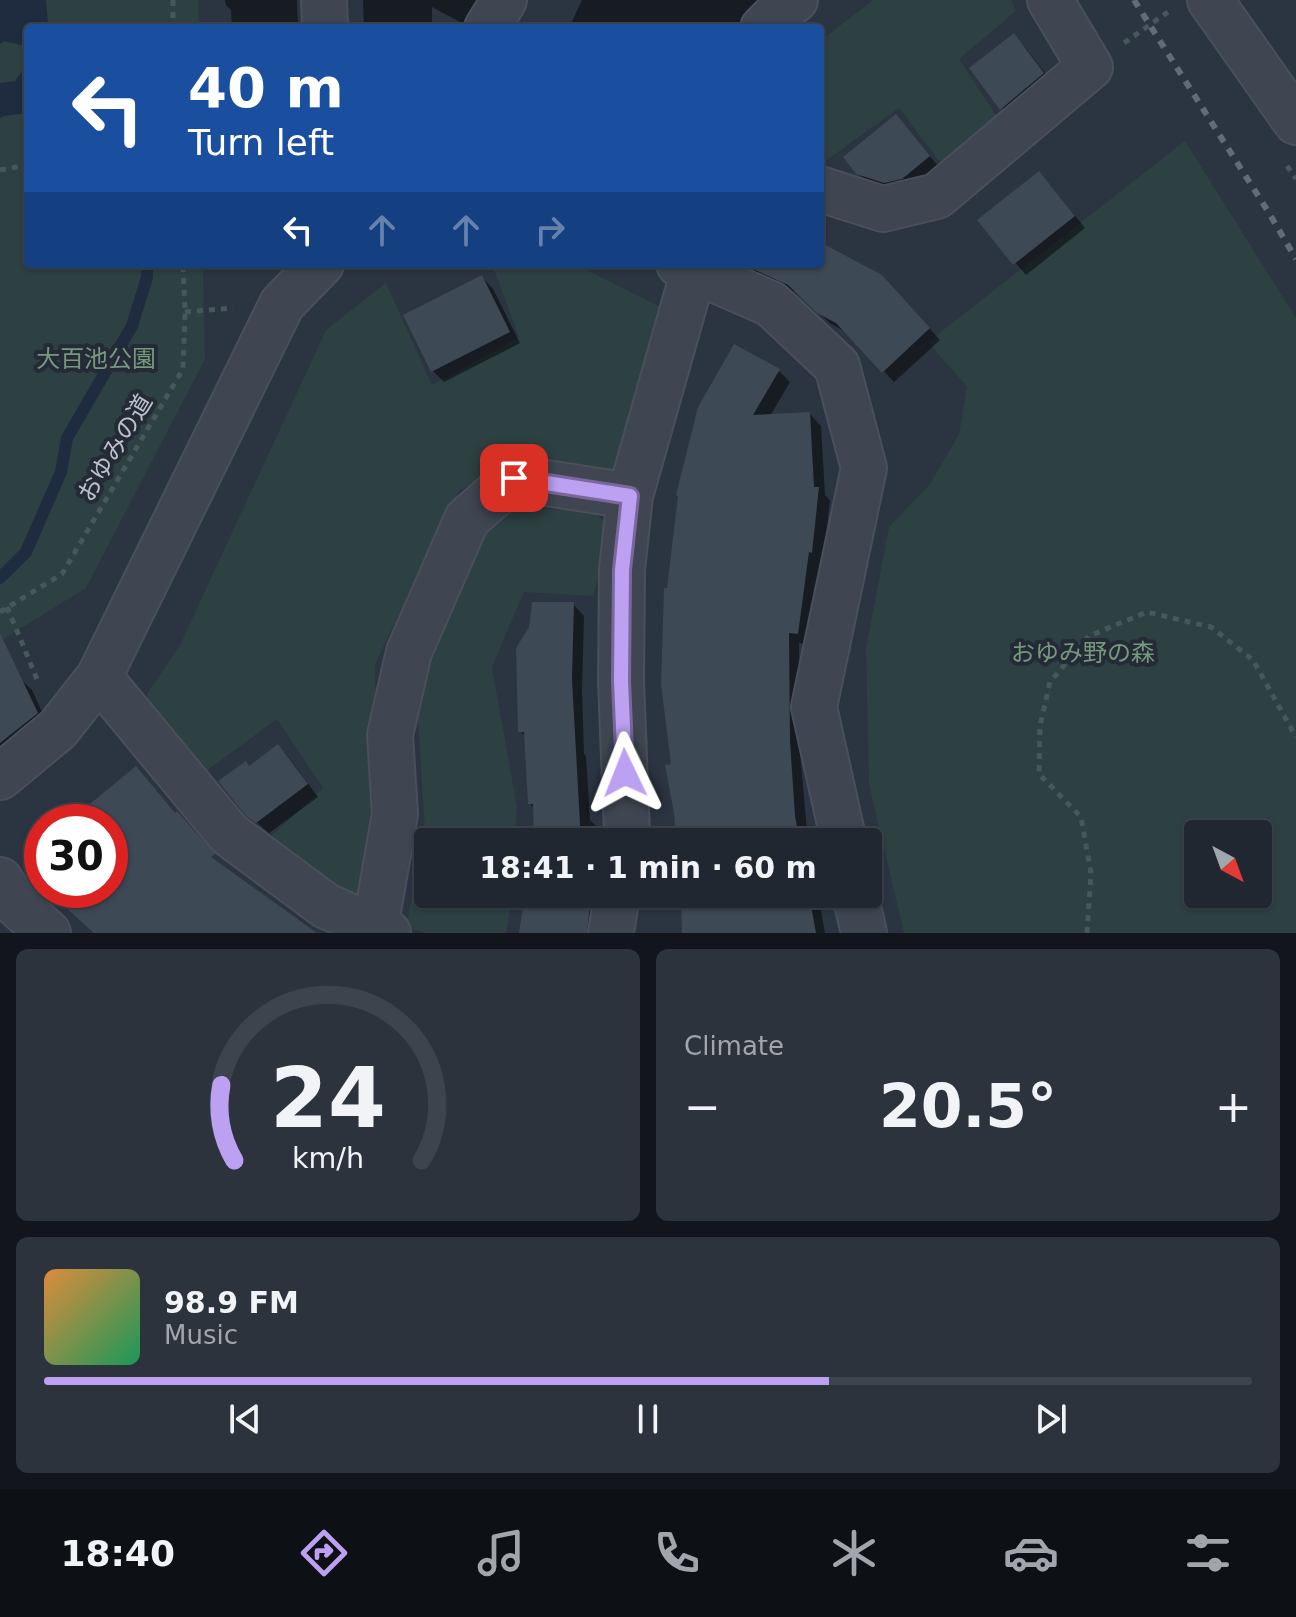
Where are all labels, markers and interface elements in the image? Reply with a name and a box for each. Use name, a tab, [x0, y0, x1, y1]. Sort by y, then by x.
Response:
text: 40 m	[188, 55, 344, 120]
icon: left	[56, 56, 160, 160]
text: Turn left	[188, 122, 334, 163]
icon: left	[276, 208, 320, 252]
icon: ahead	[360, 208, 404, 252]
icon: ahead	[444, 208, 488, 252]
icon: right	[528, 208, 572, 252]
park label: 大百池公園	[36, 345, 156, 373]
street label: おゆみの道	[72, 389, 158, 507]
pin	[480, 444, 548, 512]
icon: arrive	[492, 456, 536, 500]
park label: おゆみ野の森	[1011, 639, 1155, 667]
position arrow	[583, 731, 667, 815]
speed limit sign: 30	[24, 804, 128, 908]
north arrow	[1184, 820, 1272, 908]
map controls	[1184, 820, 1272, 908]
text: 18:41 · 1 min · 60 m	[479, 850, 817, 885]
text: Climate	[684, 1031, 784, 1061]
text: 24	[270, 1050, 386, 1147]
text: 20.5°	[879, 1071, 1057, 1141]
text: −	[684, 1081, 721, 1132]
text: +	[1215, 1081, 1252, 1132]
text: km/h	[292, 1141, 364, 1175]
text: 98.9 FM	[164, 1285, 299, 1320]
text: Music	[164, 1320, 238, 1350]
icon: previous	[223, 1397, 267, 1441]
icon: pause	[626, 1397, 670, 1441]
icon: next	[1029, 1397, 1073, 1441]
icon: directions	[296, 1525, 352, 1581]
icon: music	[473, 1525, 529, 1581]
icon: phone	[649, 1525, 705, 1581]
icon: climate	[826, 1525, 882, 1581]
icon: car	[1003, 1525, 1059, 1581]
icon: filters	[1180, 1525, 1236, 1581]
text: 18:40	[60, 1533, 175, 1574]

